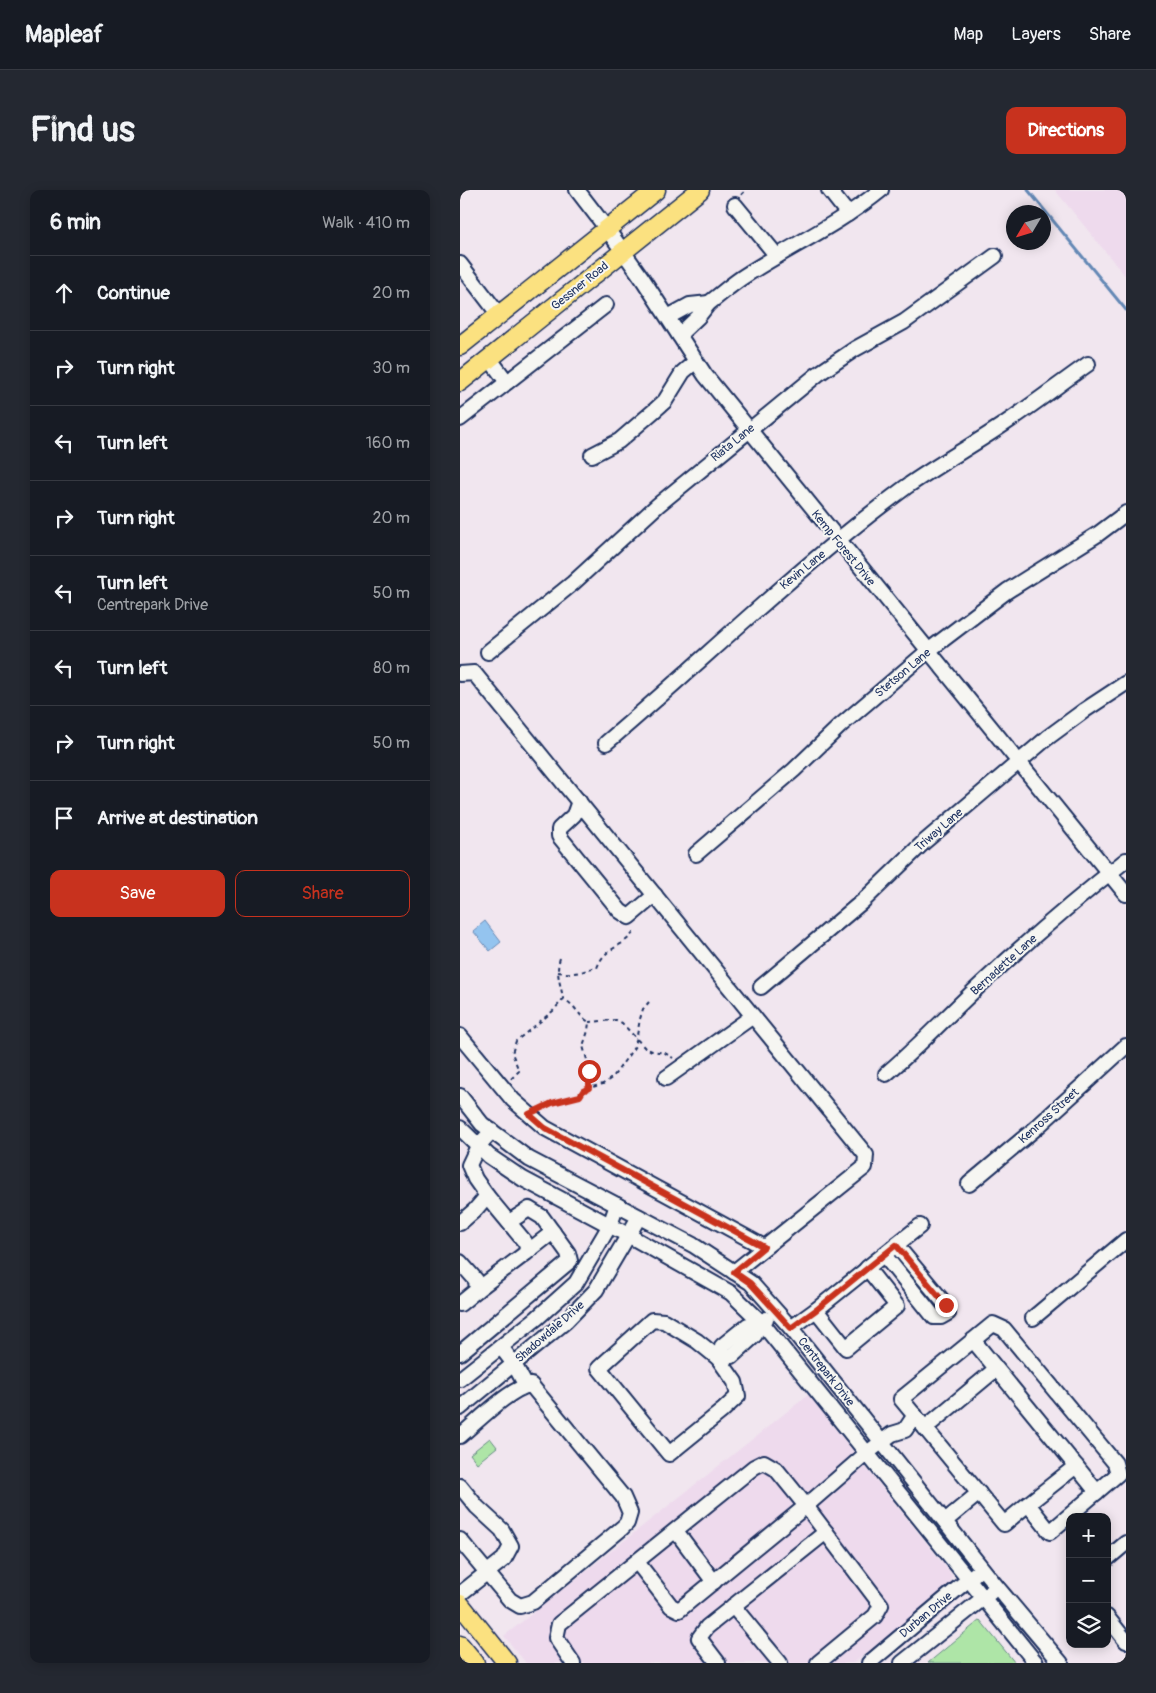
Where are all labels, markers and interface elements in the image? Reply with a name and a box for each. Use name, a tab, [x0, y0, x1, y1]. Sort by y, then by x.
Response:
text: Mapleaf	[25, 20, 103, 49]
text: Map	[954, 23, 983, 46]
text: Layers	[1011, 23, 1061, 46]
text: Share	[1089, 23, 1131, 46]
button: Directions	[1006, 107, 1126, 154]
text: Find us	[30, 108, 135, 152]
north arrow	[1006, 205, 1051, 250]
text: 6 min	[50, 209, 101, 236]
text: Walk · 410 m	[322, 213, 410, 233]
street label: Gessner Road	[548, 258, 612, 314]
icon: ahead	[50, 279, 78, 307]
text: Continue	[97, 281, 170, 305]
text: 20 m	[372, 283, 410, 303]
icon: right	[50, 354, 78, 382]
text: Turn right	[97, 356, 175, 380]
text: 30 m	[372, 358, 410, 378]
street label: Riata Lane	[708, 421, 758, 465]
icon: left	[50, 429, 78, 457]
text: Turn left	[97, 431, 167, 455]
text: 160 m	[366, 433, 410, 453]
icon: right	[50, 504, 78, 532]
text: Turn right	[97, 506, 175, 530]
street label: Kemp Forest Drive	[808, 507, 878, 589]
text: 20 m	[372, 508, 410, 528]
street label: Kevin Lane	[777, 547, 829, 593]
text: Turn left	[97, 571, 167, 595]
icon: left	[50, 579, 78, 607]
text: 50 m	[373, 583, 410, 603]
text: Centrepark Drive	[97, 595, 208, 615]
street label: Stetson Lane	[872, 645, 934, 701]
icon: left	[50, 654, 78, 682]
text: Turn left	[97, 656, 167, 680]
text: 80 m	[373, 658, 410, 678]
icon: right	[50, 729, 78, 757]
text: Turn right	[97, 731, 175, 755]
text: 50 m	[373, 733, 410, 753]
icon: arrive	[50, 804, 78, 832]
street label: Triway Lane	[912, 805, 966, 855]
text: Arrive at destination	[97, 806, 258, 830]
button: Save	[50, 870, 225, 917]
button: Share	[235, 870, 410, 917]
street label: Bernadette Lane	[968, 931, 1040, 999]
route start	[578, 1060, 601, 1083]
street label: Kenross Street	[1016, 1085, 1082, 1147]
route end	[935, 1294, 958, 1317]
street label: Shadowdale Drive	[512, 1298, 588, 1366]
street label: Centrepark Drive	[794, 1335, 858, 1410]
map controls	[1066, 1513, 1111, 1648]
button: +	[1066, 1513, 1111, 1558]
button: −	[1066, 1558, 1111, 1603]
street label: Durban Drive	[897, 1589, 955, 1641]
button: layers	[1066, 1603, 1111, 1648]

